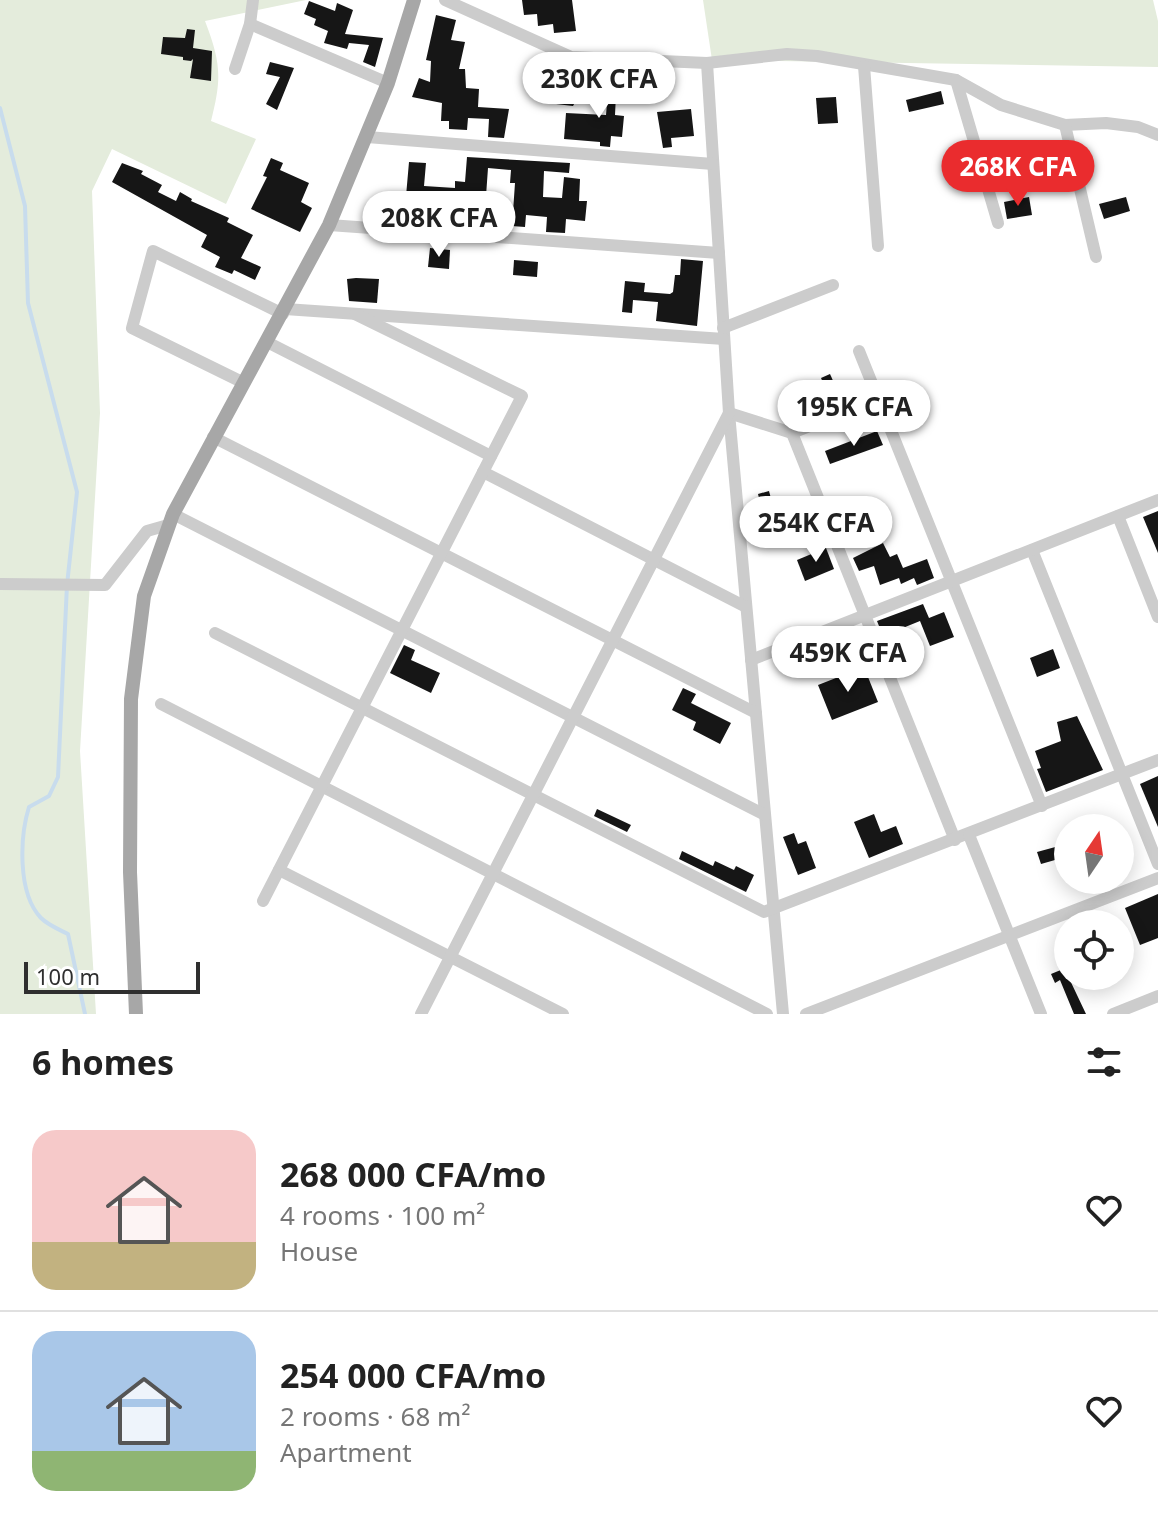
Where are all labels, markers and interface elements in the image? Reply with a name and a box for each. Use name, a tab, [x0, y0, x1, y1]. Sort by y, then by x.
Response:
pin: 230K CFA	[516, 52, 682, 120]
text: 230K CFA	[540, 60, 658, 96]
pin: 268K CFA	[935, 140, 1101, 208]
text: 268K CFA	[959, 148, 1077, 184]
pin: 208K CFA	[356, 191, 522, 259]
text: 208K CFA	[380, 199, 498, 235]
pin: 195K CFA	[771, 380, 937, 448]
text: 195K CFA	[795, 388, 913, 424]
pin: 254K CFA	[733, 496, 899, 564]
text: 254K CFA	[757, 504, 875, 540]
pin: 459K CFA	[765, 626, 931, 694]
text: 459K CFA	[789, 634, 907, 670]
north arrow	[1054, 814, 1134, 894]
map controls	[1054, 814, 1134, 990]
button: locate	[1054, 910, 1134, 990]
scale bar	[24, 958, 200, 994]
text: 100 m	[36, 961, 100, 991]
text: 6 homes	[32, 1039, 174, 1085]
icon: filters	[1082, 1040, 1126, 1084]
text: 268 000 CFA/mo	[280, 1151, 546, 1197]
icon: home	[96, 1162, 192, 1258]
icon: heart	[1082, 1188, 1126, 1232]
text: 4 rooms · 100 m²	[280, 1197, 485, 1233]
text: House	[280, 1233, 358, 1269]
text: 254 000 CFA/mo	[280, 1352, 546, 1398]
icon: home	[96, 1363, 192, 1459]
icon: heart	[1082, 1389, 1126, 1433]
text: 2 rooms · 68 m²	[280, 1398, 470, 1434]
text: Apartment	[280, 1434, 412, 1470]

